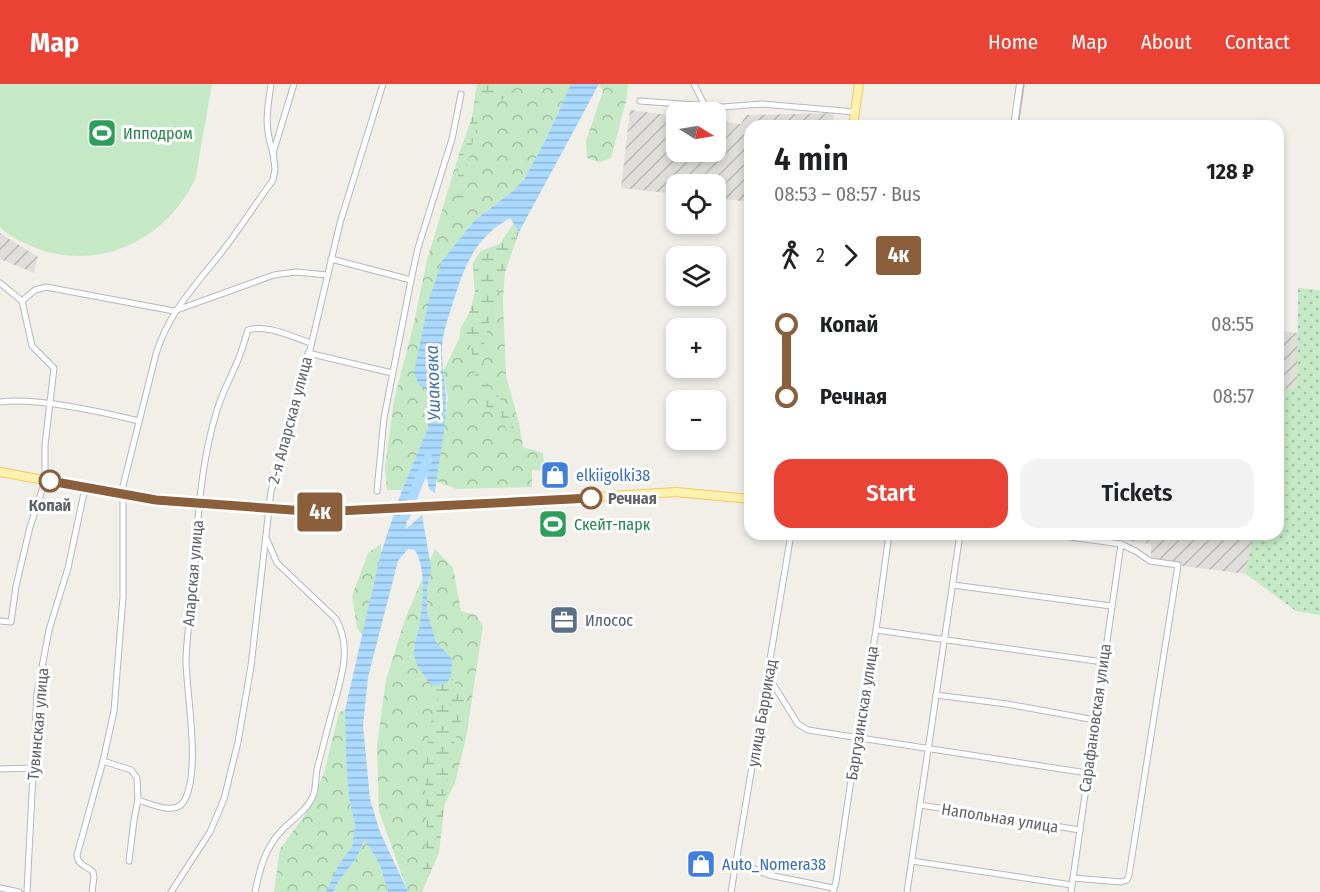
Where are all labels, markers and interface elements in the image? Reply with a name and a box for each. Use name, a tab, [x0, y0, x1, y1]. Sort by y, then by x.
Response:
text: Map	[30, 26, 79, 59]
text: Home	[988, 29, 1038, 55]
text: Map	[1071, 29, 1108, 55]
text: About	[1141, 29, 1192, 55]
text: Contact	[1225, 29, 1290, 55]
north arrow	[666, 102, 726, 162]
map controls	[666, 102, 726, 450]
sports icon: Ипподром	[86, 117, 118, 149]
place label: Ипподром	[123, 124, 193, 143]
text: 4 min	[774, 139, 849, 179]
text: 128 ₽	[1206, 158, 1254, 185]
button: locate	[666, 174, 726, 234]
text: 08:53 – 08:57 · Bus	[774, 182, 921, 206]
icon: walk	[774, 239, 807, 272]
icon: forward	[834, 239, 867, 272]
text: 4к	[888, 242, 909, 268]
text: 2	[816, 243, 825, 267]
button: layers	[666, 246, 726, 306]
text: Копай	[820, 311, 878, 338]
text: 08:55	[1211, 312, 1254, 336]
button: +	[666, 318, 726, 378]
water label: Ушаковка	[421, 345, 445, 421]
street label: 2-я Аларская улица	[264, 354, 316, 486]
text: Речная	[820, 383, 887, 410]
text: 08:57	[1212, 384, 1254, 408]
button: −	[666, 390, 726, 450]
shop icon: elkiigolki38	[539, 459, 571, 491]
button: Start	[774, 459, 1008, 528]
button: Tickets	[1020, 459, 1254, 528]
place label: elkiigolki38	[576, 466, 650, 485]
marker: Копай	[39, 470, 61, 492]
marker: Речная	[580, 487, 602, 509]
place label: Речная	[608, 489, 657, 508]
line badge: 4к	[293, 492, 347, 532]
place label: Копай	[29, 496, 71, 515]
text: 4к	[309, 499, 331, 525]
sports icon: Скейт-парк	[537, 508, 569, 540]
place label: Скейт-парк	[574, 515, 651, 534]
street label: Аларская улица	[179, 519, 207, 627]
office icon: Илосос	[548, 604, 580, 636]
place label: Илосос	[585, 611, 633, 630]
street label: Сарафановская улица	[1075, 642, 1115, 794]
street label: Баргузинская улица	[842, 644, 882, 782]
street label: улица Баррикад	[743, 658, 781, 768]
street label: Тувинская улица	[24, 667, 52, 781]
street label: Напольная улица	[940, 799, 1060, 837]
shop icon: Auto_Nomera38	[685, 848, 717, 880]
place label: Auto_Nomera38	[722, 855, 826, 874]

